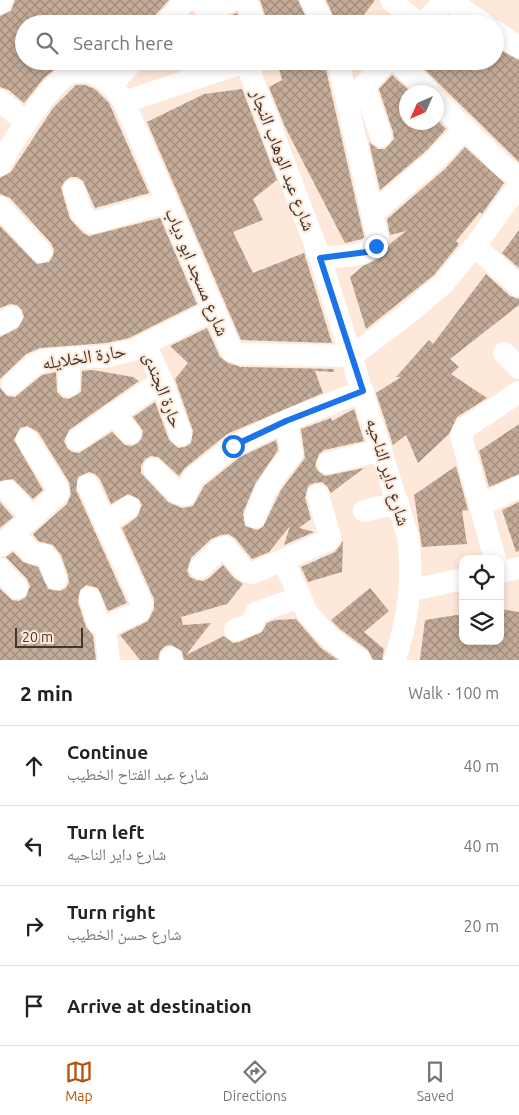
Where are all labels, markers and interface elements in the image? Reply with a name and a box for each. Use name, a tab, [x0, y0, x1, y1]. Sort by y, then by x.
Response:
search box	[15, 15, 504, 70]
icon: search	[33, 29, 61, 57]
text: Search here	[73, 32, 173, 54]
street label: شارع عبد الوهاب النجار	[245, 85, 320, 234]
north arrow	[399, 85, 444, 130]
street label: شارع مسجد ابو دياب	[160, 205, 234, 339]
route end	[365, 235, 388, 258]
street label: حارة الخلايله	[41, 340, 127, 374]
street label: حارة الجندى	[138, 349, 188, 431]
street label: شارع داير الناحيه	[361, 415, 415, 529]
route start	[222, 435, 245, 458]
map controls	[459, 555, 504, 645]
button: locate	[459, 555, 504, 600]
button: layers	[459, 600, 504, 645]
scale bar	[15, 625, 82, 648]
text: 20 m	[22, 629, 53, 645]
text: 2 min	[20, 681, 73, 705]
text: Walk · 100 m	[408, 684, 499, 702]
text: Continue	[67, 741, 148, 763]
icon: ahead	[20, 752, 48, 780]
text: 40 m	[463, 757, 499, 775]
text: شارع عبد الفتاح الخطيب	[67, 765, 209, 783]
text: Turn left	[67, 821, 145, 843]
icon: left	[20, 832, 48, 860]
text: 40 m	[463, 837, 499, 855]
text: شارع داير الناحيه	[67, 845, 166, 863]
text: Turn right	[67, 901, 155, 923]
icon: right	[20, 912, 48, 940]
text: 20 m	[463, 917, 499, 935]
text: شارع حسن الخطيب	[67, 925, 182, 943]
icon: arrive	[20, 992, 48, 1020]
text: Arrive at destination	[67, 995, 252, 1017]
tab: Map	[65, 1058, 93, 1104]
tab: Directions	[223, 1058, 287, 1104]
tab: Saved	[417, 1058, 454, 1104]

